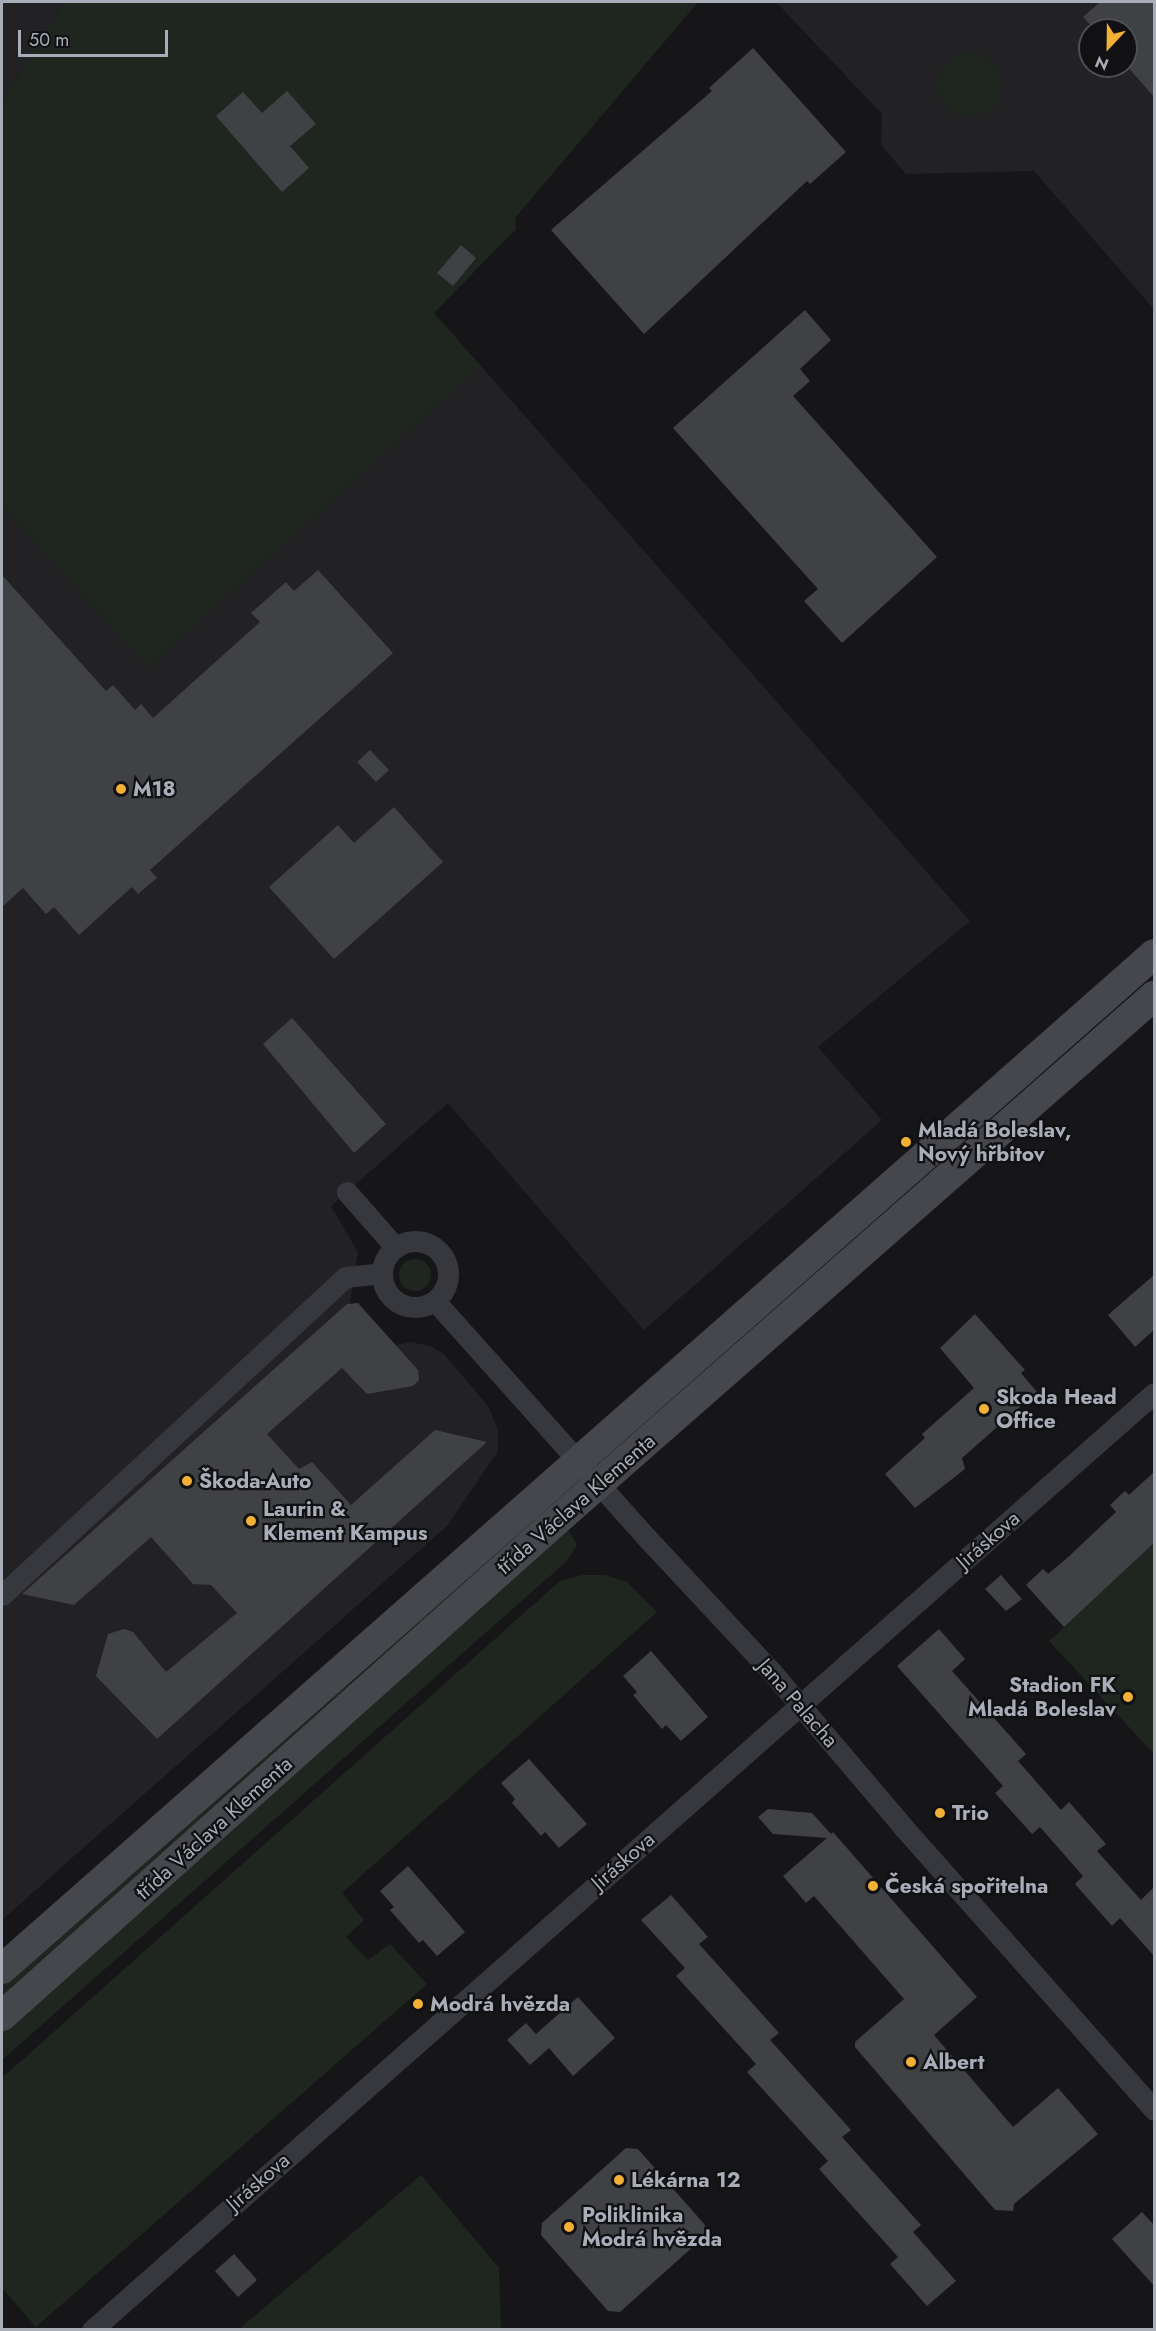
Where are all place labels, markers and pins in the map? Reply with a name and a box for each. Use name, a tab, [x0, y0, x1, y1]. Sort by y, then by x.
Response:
place label: M18	[133, 776, 176, 802]
marker: M18	[114, 782, 128, 796]
place label: Mladá Boleslav, Nový hřbitov	[918, 1117, 1071, 1167]
marker: Mladá Boleslav, Nový hřbitov	[899, 1135, 913, 1149]
place label: Skoda Head Office	[996, 1384, 1117, 1434]
marker: Skoda Head Office	[977, 1402, 991, 1416]
place label: Škoda-Auto	[199, 1468, 311, 1494]
marker: Škoda-Auto	[180, 1474, 194, 1488]
place label: Laurin & Klement Kampus	[263, 1496, 428, 1546]
marker: Laurin & Klement Kampus	[244, 1514, 258, 1528]
place label: Stadion FK Mladá Boleslav	[968, 1672, 1116, 1722]
marker: Stadion FK Mladá Boleslav	[1121, 1690, 1135, 1704]
place label: Trio	[952, 1800, 989, 1826]
marker: Trio	[933, 1806, 947, 1820]
place label: Česká spořitelna	[885, 1873, 1048, 1899]
marker: Česká spořitelna	[866, 1879, 880, 1893]
place label: Modrá hvězda	[430, 1991, 570, 2017]
marker: Modrá hvězda	[411, 1997, 425, 2011]
place label: Albert	[923, 2049, 984, 2075]
marker: Albert	[904, 2055, 918, 2069]
place label: Lékárna 12	[631, 2167, 740, 2193]
marker: Lékárna 12	[612, 2173, 626, 2187]
place label: Poliklinika Modrá hvězda	[582, 2202, 722, 2252]
marker: Poliklinika Modrá hvězda	[560, 2218, 578, 2236]

